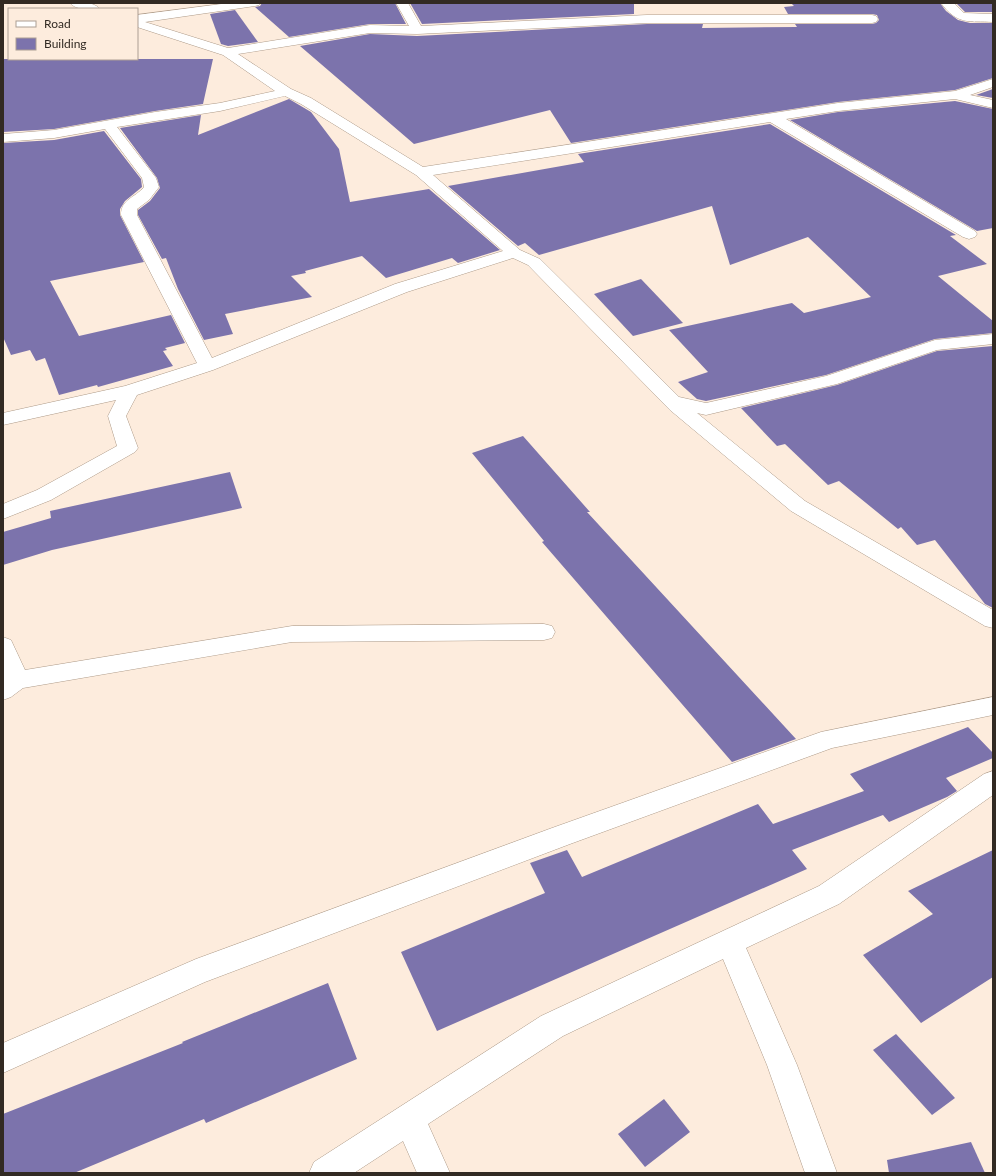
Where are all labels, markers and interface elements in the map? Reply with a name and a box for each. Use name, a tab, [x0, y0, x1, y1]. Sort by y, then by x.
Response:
legend	[8, 8, 138, 60]
text: Road	[44, 16, 71, 31]
text: Building	[44, 36, 87, 51]

